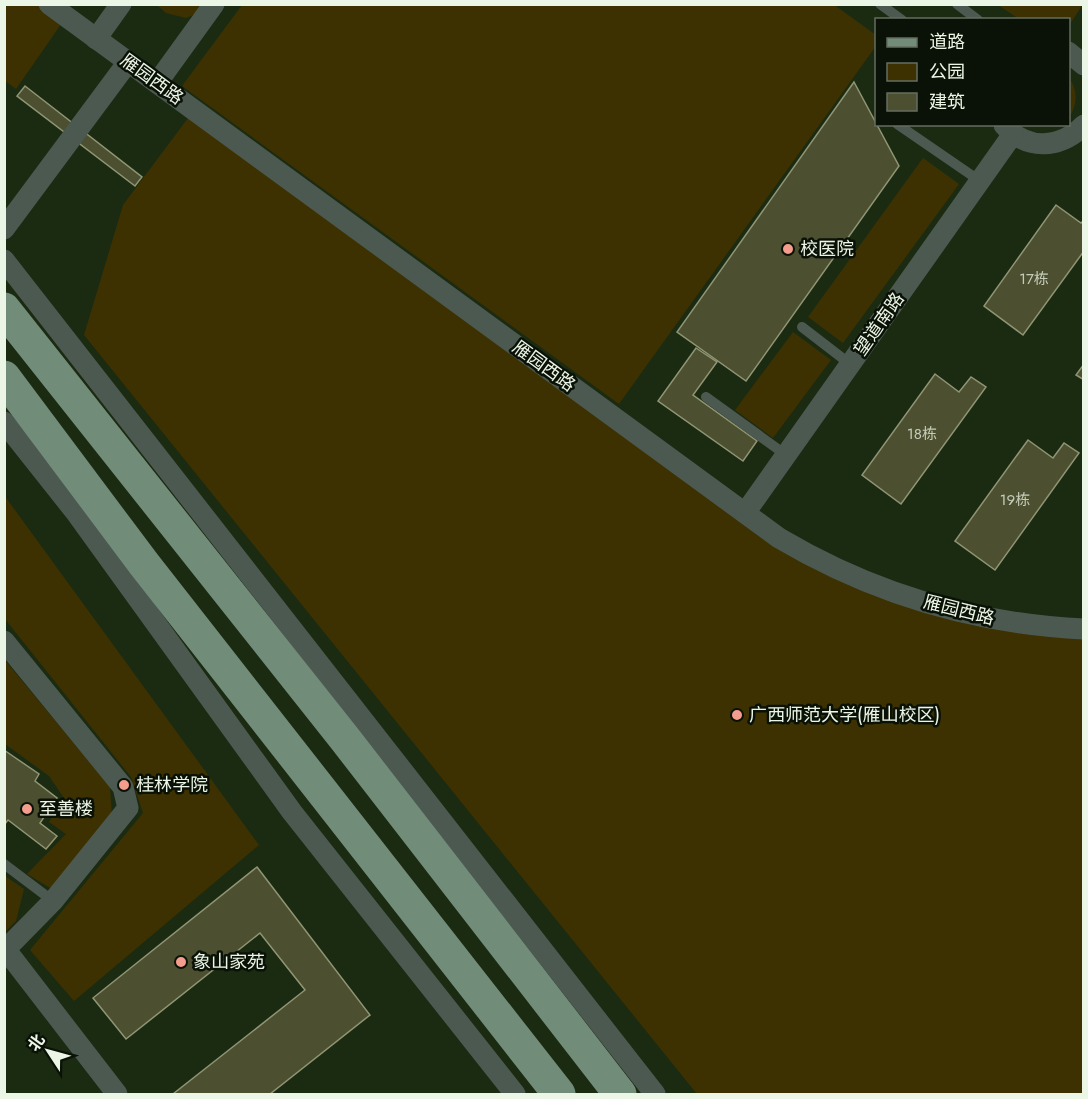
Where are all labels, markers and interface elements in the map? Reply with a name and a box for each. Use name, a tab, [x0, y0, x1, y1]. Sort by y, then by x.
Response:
legend	[875, 18, 1070, 126]
text: 道路	[929, 29, 965, 55]
street label: 雁园西路	[115, 47, 189, 111]
text: 公园	[929, 59, 965, 85]
text: 建筑	[929, 89, 965, 115]
place label: 校医院	[800, 236, 854, 262]
marker: 校医院	[781, 242, 795, 256]
house number: 17栋	[1019, 268, 1049, 290]
street label: 望道南路	[848, 287, 910, 361]
street label: 雁园西路	[507, 334, 581, 398]
house number: 18栋	[907, 423, 937, 445]
house number: 19栋	[1000, 489, 1030, 511]
street label: 雁园西路	[921, 589, 997, 631]
place label: 广西师范大学(雁山校区)	[749, 702, 940, 728]
marker: 广西师范大学(雁山校区)	[730, 708, 744, 722]
place label: 桂林学院	[136, 772, 208, 798]
marker: 桂林学院	[117, 778, 131, 792]
place label: 至善楼	[39, 796, 93, 822]
marker: 至善楼	[20, 802, 34, 816]
place label: 象山家苑	[193, 949, 265, 975]
marker: 象山家苑	[174, 955, 188, 969]
north arrow	[18, 1021, 78, 1081]
text: 北	[22, 1029, 50, 1056]

